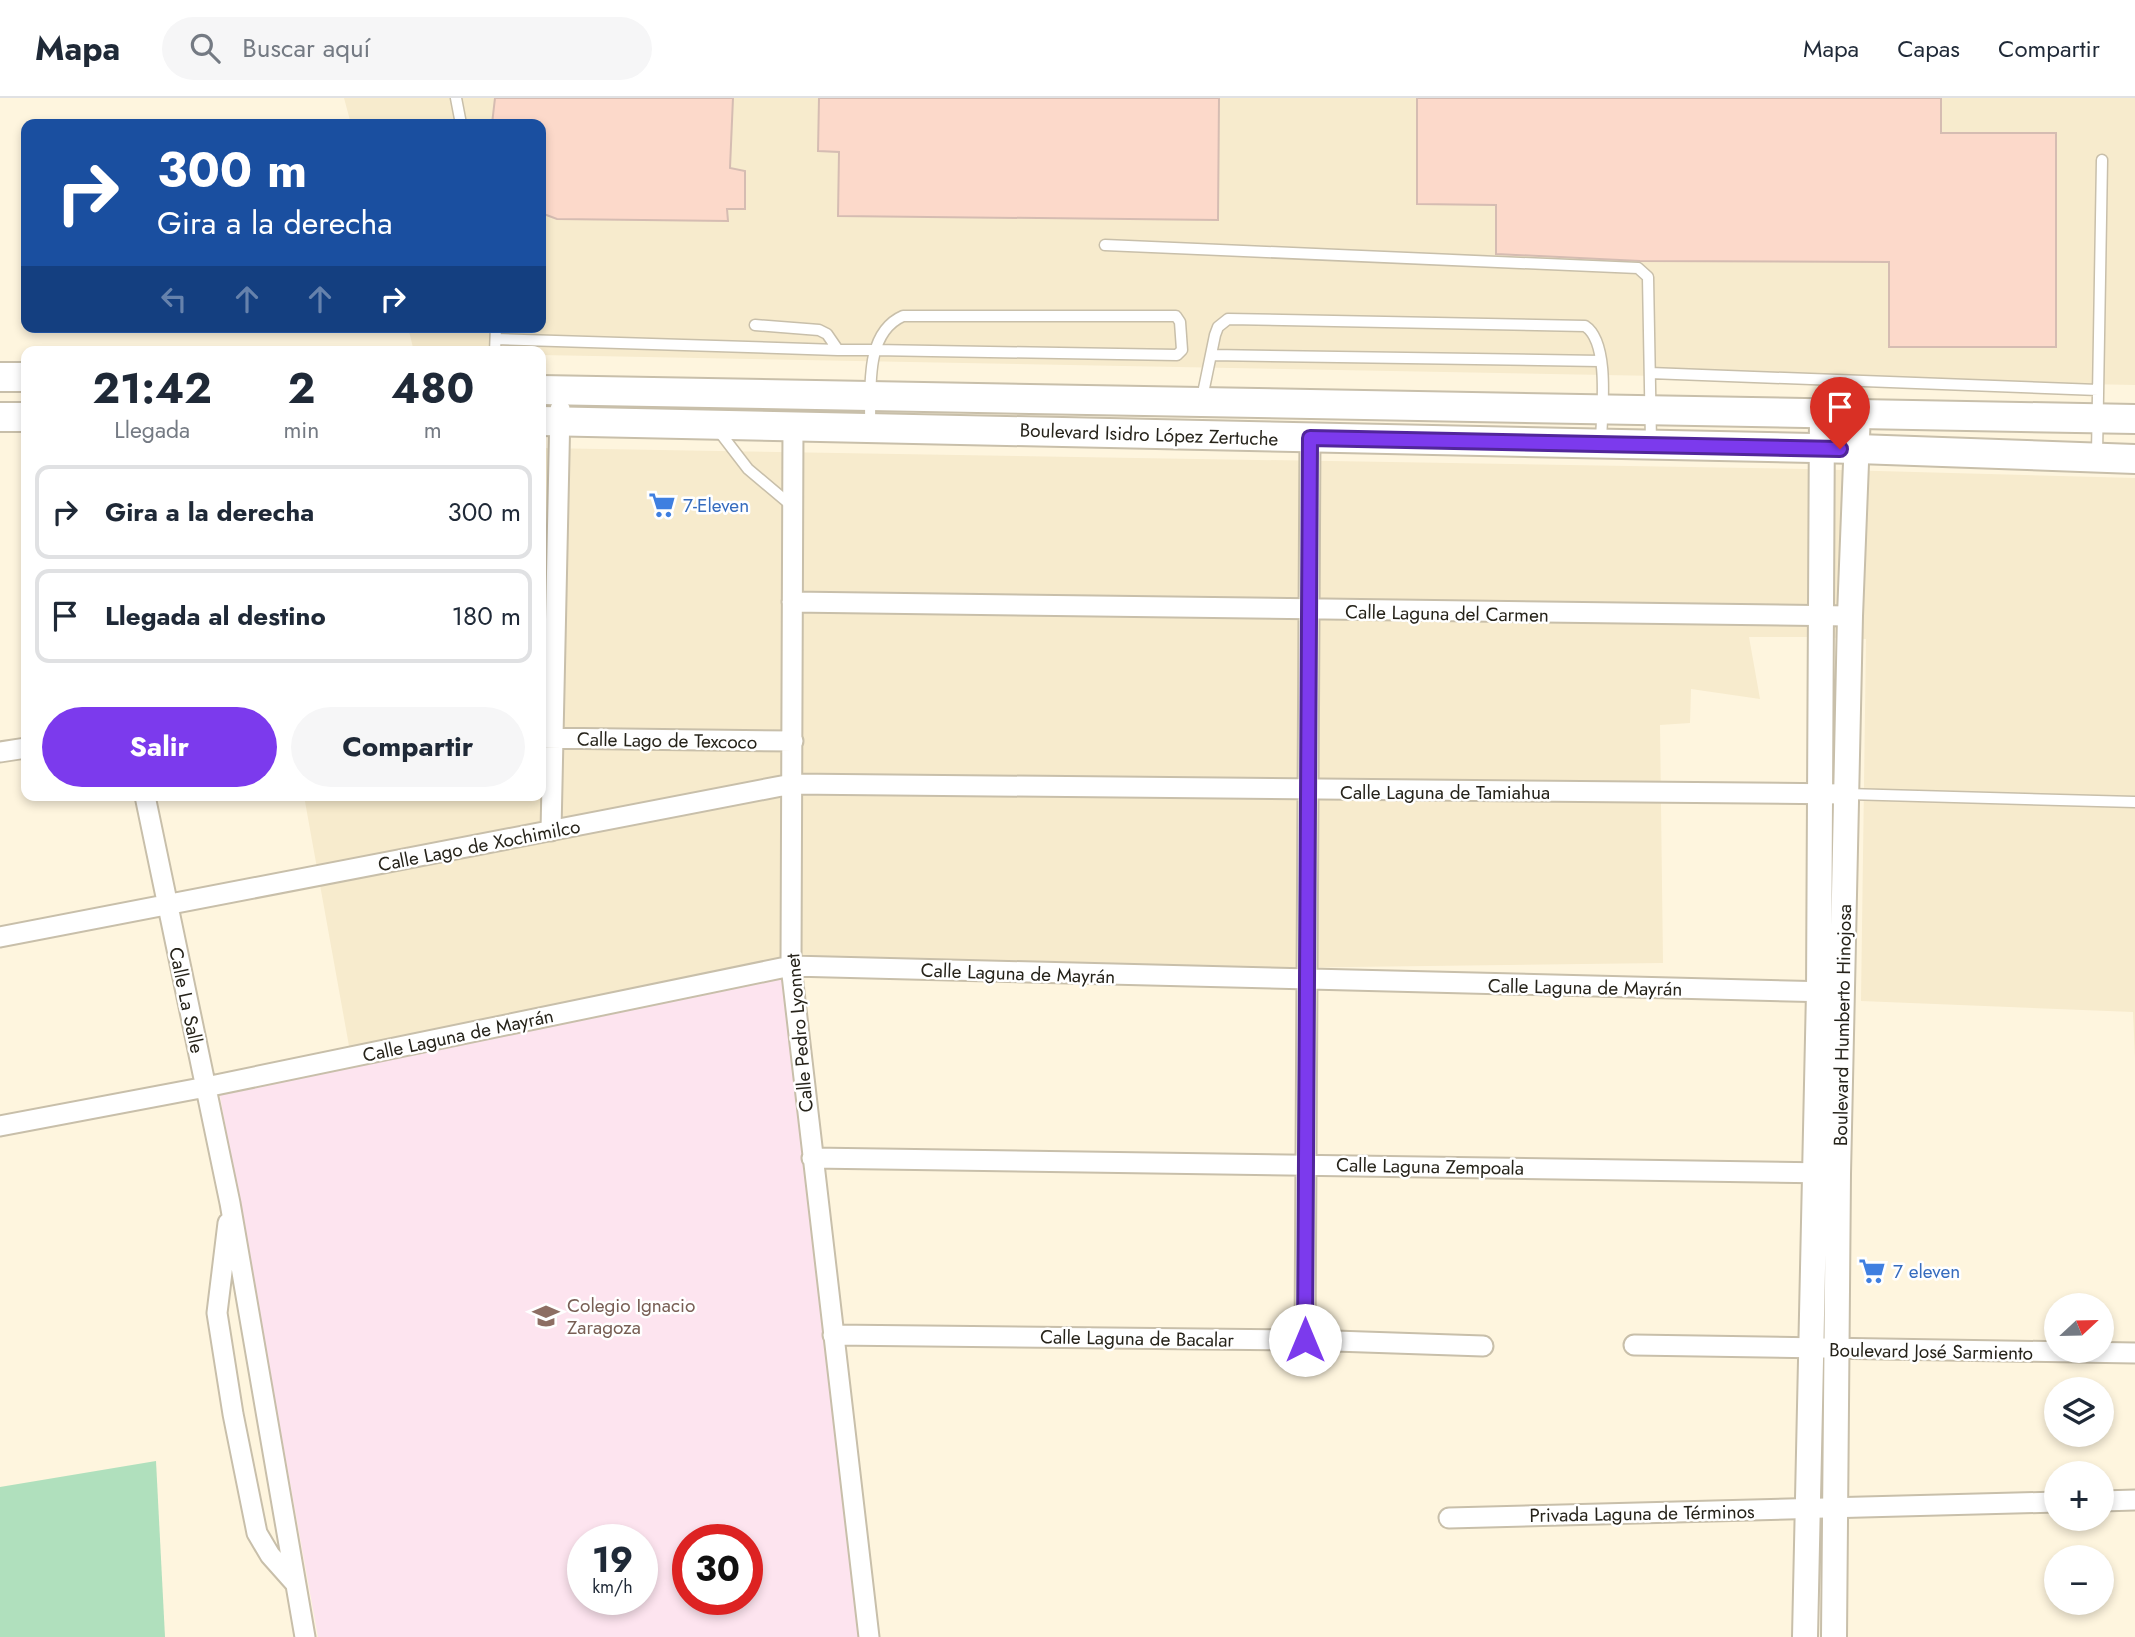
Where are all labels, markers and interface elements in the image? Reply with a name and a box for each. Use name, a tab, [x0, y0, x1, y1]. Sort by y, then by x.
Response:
search box	[162, 17, 652, 80]
text: Mapa	[35, 25, 120, 72]
icon: search	[186, 29, 224, 67]
text: Buscar aquí	[242, 29, 370, 67]
text: Mapa	[1803, 31, 1859, 66]
text: Capas	[1897, 31, 1960, 66]
text: Compartir	[1998, 31, 2100, 66]
text: 300 m	[157, 135, 307, 205]
icon: right	[42, 147, 133, 238]
text: Gira a la derecha	[157, 200, 393, 246]
icon: left	[155, 280, 193, 318]
icon: ahead	[228, 280, 266, 318]
icon: ahead	[301, 280, 339, 318]
icon: right	[374, 280, 412, 318]
text: 21:42	[93, 358, 212, 419]
text: 2	[288, 358, 315, 419]
text: 480	[391, 358, 474, 419]
pin	[1810, 377, 1870, 449]
icon: arrive	[1821, 388, 1859, 426]
text: Llegada	[114, 413, 190, 447]
text: min	[283, 413, 319, 447]
text: m	[424, 413, 442, 447]
street label: Boulevard Isidro López Zertuche	[1019, 416, 1279, 453]
supermarket icon: 7-Eleven	[647, 490, 677, 520]
place label: 7-Eleven	[683, 492, 749, 519]
icon: right	[46, 493, 84, 531]
text: Gira a la derecha	[105, 493, 314, 531]
text: 300 m	[448, 493, 521, 531]
icon: arrive	[46, 597, 84, 635]
text: Llegada al destino	[105, 597, 326, 635]
text: 180 m	[451, 597, 521, 635]
street label: Calle Laguna del Carmen	[1345, 598, 1549, 629]
button: Salir	[42, 707, 277, 787]
button: Compartir	[291, 707, 525, 787]
street label: Calle Lago de Texcoco	[577, 725, 757, 756]
street label: Calle Laguna de Tamiahua	[1340, 779, 1550, 806]
street label: Calle Lago de Xochimilco	[376, 813, 582, 878]
street label: Boulevard Humberto Hinojosa	[1827, 904, 1858, 1146]
street label: Calle La Salle	[162, 945, 211, 1056]
street label: Calle Pedro Lyonnet	[779, 952, 820, 1114]
street label: Calle Laguna de Mayrán	[920, 957, 1116, 990]
street label: Calle Laguna de Mayrán	[1488, 972, 1682, 1003]
street label: Calle Laguna de Mayrán	[360, 1002, 556, 1069]
street label: Calle Laguna Zempoala	[1336, 1151, 1524, 1182]
supermarket icon: 7 eleven	[1857, 1256, 1887, 1286]
place label: 7 eleven	[1893, 1258, 1960, 1285]
place label: Colegio Ignacio Zaragoza	[567, 1292, 695, 1341]
north arrow	[2044, 1293, 2114, 1363]
map controls	[2044, 1293, 2114, 1615]
school or university icon: Colegio Ignacio Zaragoza	[531, 1301, 561, 1331]
position arrow	[1268, 1303, 1342, 1377]
street label: Calle Laguna de Bacalar	[1040, 1323, 1235, 1354]
street label: Boulevard José Sarmiento	[1829, 1336, 2033, 1367]
button: layers	[2044, 1377, 2114, 1447]
button: +	[2044, 1461, 2114, 1531]
street label: Privada Laguna de Términos	[1529, 1498, 1755, 1529]
speed limit sign: 30	[672, 1524, 763, 1615]
text: 19	[592, 1535, 633, 1585]
button: −	[2044, 1545, 2114, 1615]
text: km/h	[592, 1574, 633, 1600]

